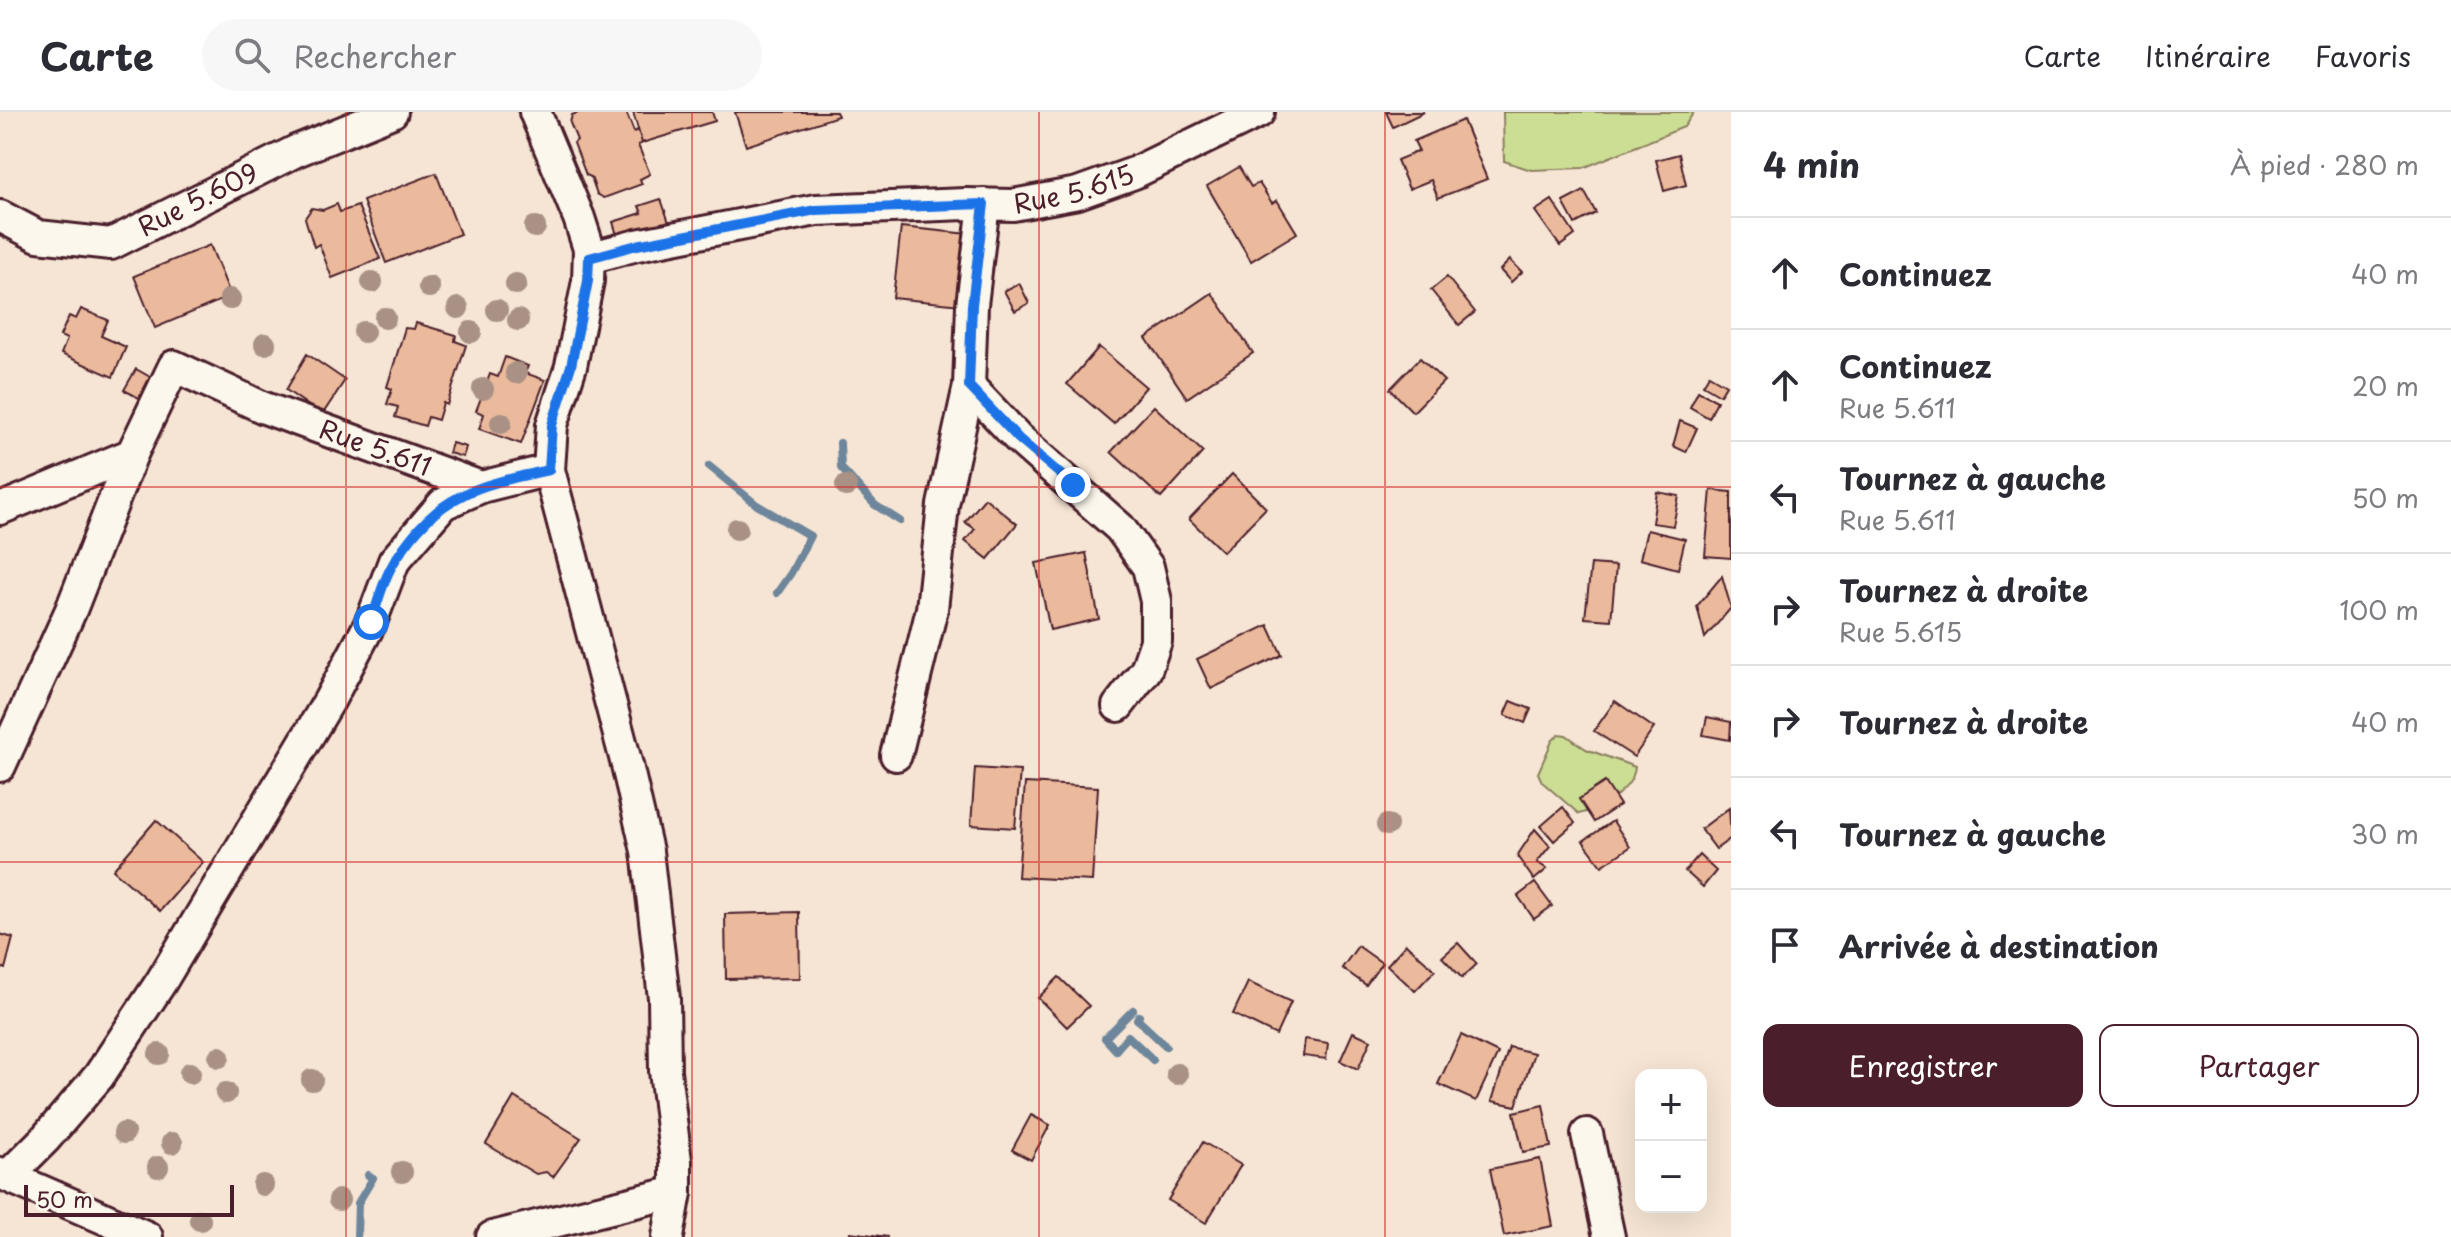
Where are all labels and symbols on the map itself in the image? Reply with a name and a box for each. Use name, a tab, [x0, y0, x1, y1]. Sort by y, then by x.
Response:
street label: Rue 5.609	[131, 152, 264, 245]
street label: Rue 5.615	[1010, 154, 1139, 222]
street label: Rue 5.611	[314, 409, 437, 485]
route end	[1055, 467, 1091, 503]
route start	[353, 604, 389, 640]
scale bar	[24, 1181, 234, 1217]

